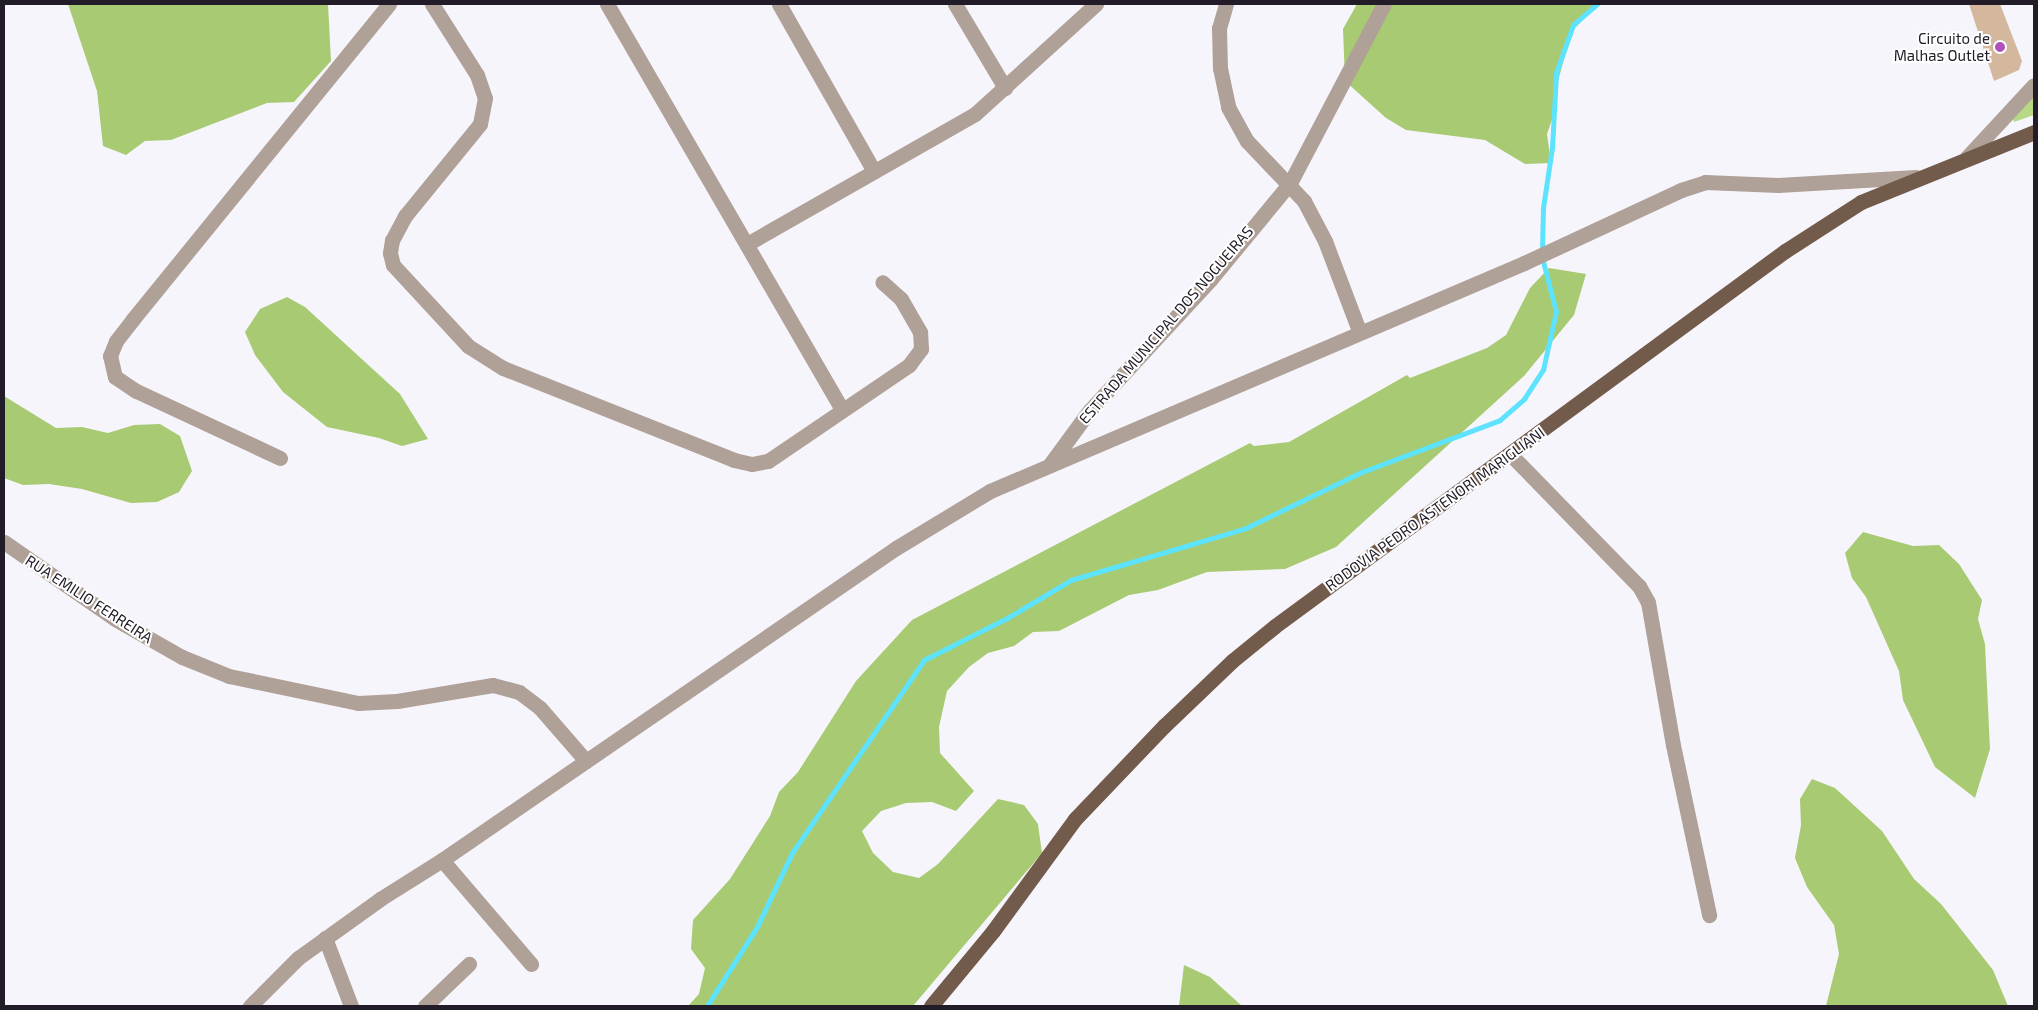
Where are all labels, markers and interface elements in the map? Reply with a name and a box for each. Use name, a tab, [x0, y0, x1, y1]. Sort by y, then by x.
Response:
place label: Circuito de Malhas Outlet	[1894, 29, 1990, 64]
marker: Circuito de Malhas Outlet	[1994, 41, 2006, 53]
street label: ESTRADA MUNICIPAL DOS NOGUEIRAS	[1075, 222, 1257, 428]
street label: RODOVIA PEDRO ASTENORI MARIGLIANI	[1322, 423, 1548, 595]
street label: RUA EMILIO FERREIRA	[22, 551, 156, 647]

